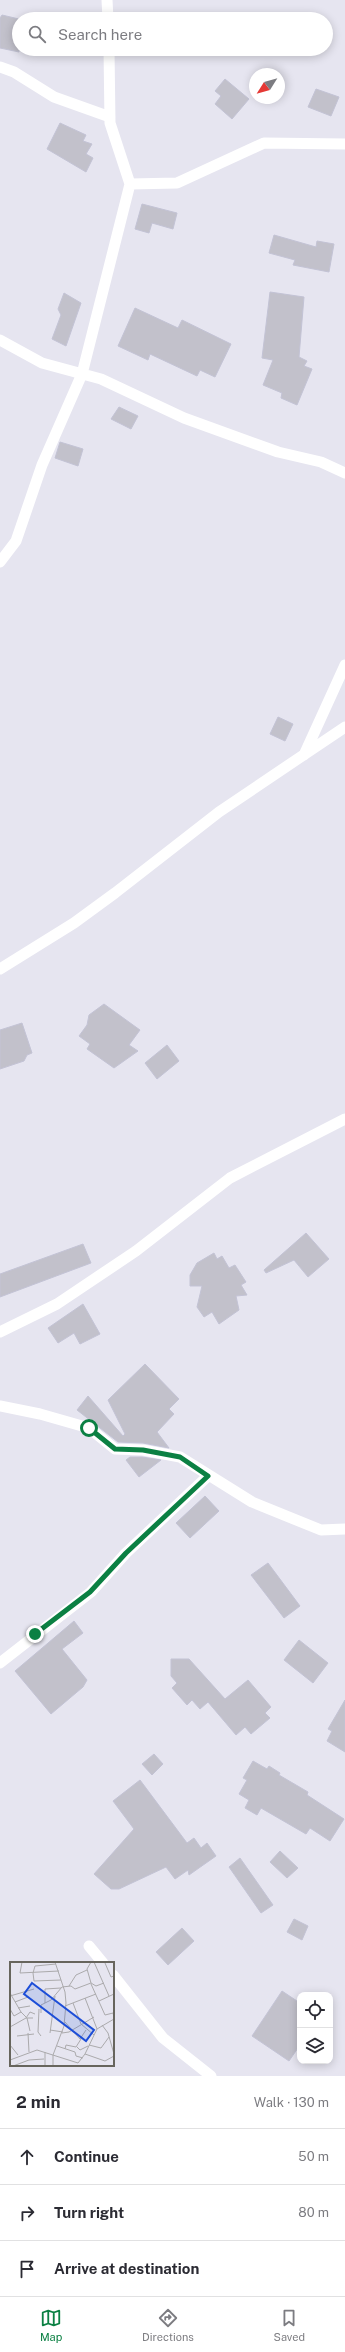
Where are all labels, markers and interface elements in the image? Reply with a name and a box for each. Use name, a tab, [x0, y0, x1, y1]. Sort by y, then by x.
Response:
search box	[12, 12, 333, 56]
icon: search	[26, 23, 48, 45]
text: Search here	[58, 26, 142, 43]
north arrow	[249, 68, 285, 104]
route start	[80, 1419, 98, 1437]
route end	[26, 1625, 44, 1643]
inset map	[10, 1962, 114, 2066]
map controls	[297, 1992, 333, 2064]
button: locate	[297, 1992, 333, 2028]
button: layers	[297, 2028, 333, 2064]
text: 2 min	[16, 2092, 61, 2112]
text: Walk · 130 m	[254, 2095, 329, 2110]
icon: ahead	[16, 2146, 38, 2168]
text: Continue	[54, 2148, 119, 2165]
text: 50 m	[298, 2149, 329, 2164]
icon: right	[16, 2202, 38, 2224]
text: Turn right	[54, 2204, 124, 2221]
text: 80 m	[298, 2205, 329, 2220]
icon: arrive	[16, 2258, 38, 2280]
text: Arrive at destination	[54, 2260, 199, 2277]
tab: Map	[40, 2307, 62, 2343]
tab: Directions	[142, 2307, 194, 2343]
tab: Saved	[274, 2307, 305, 2343]

